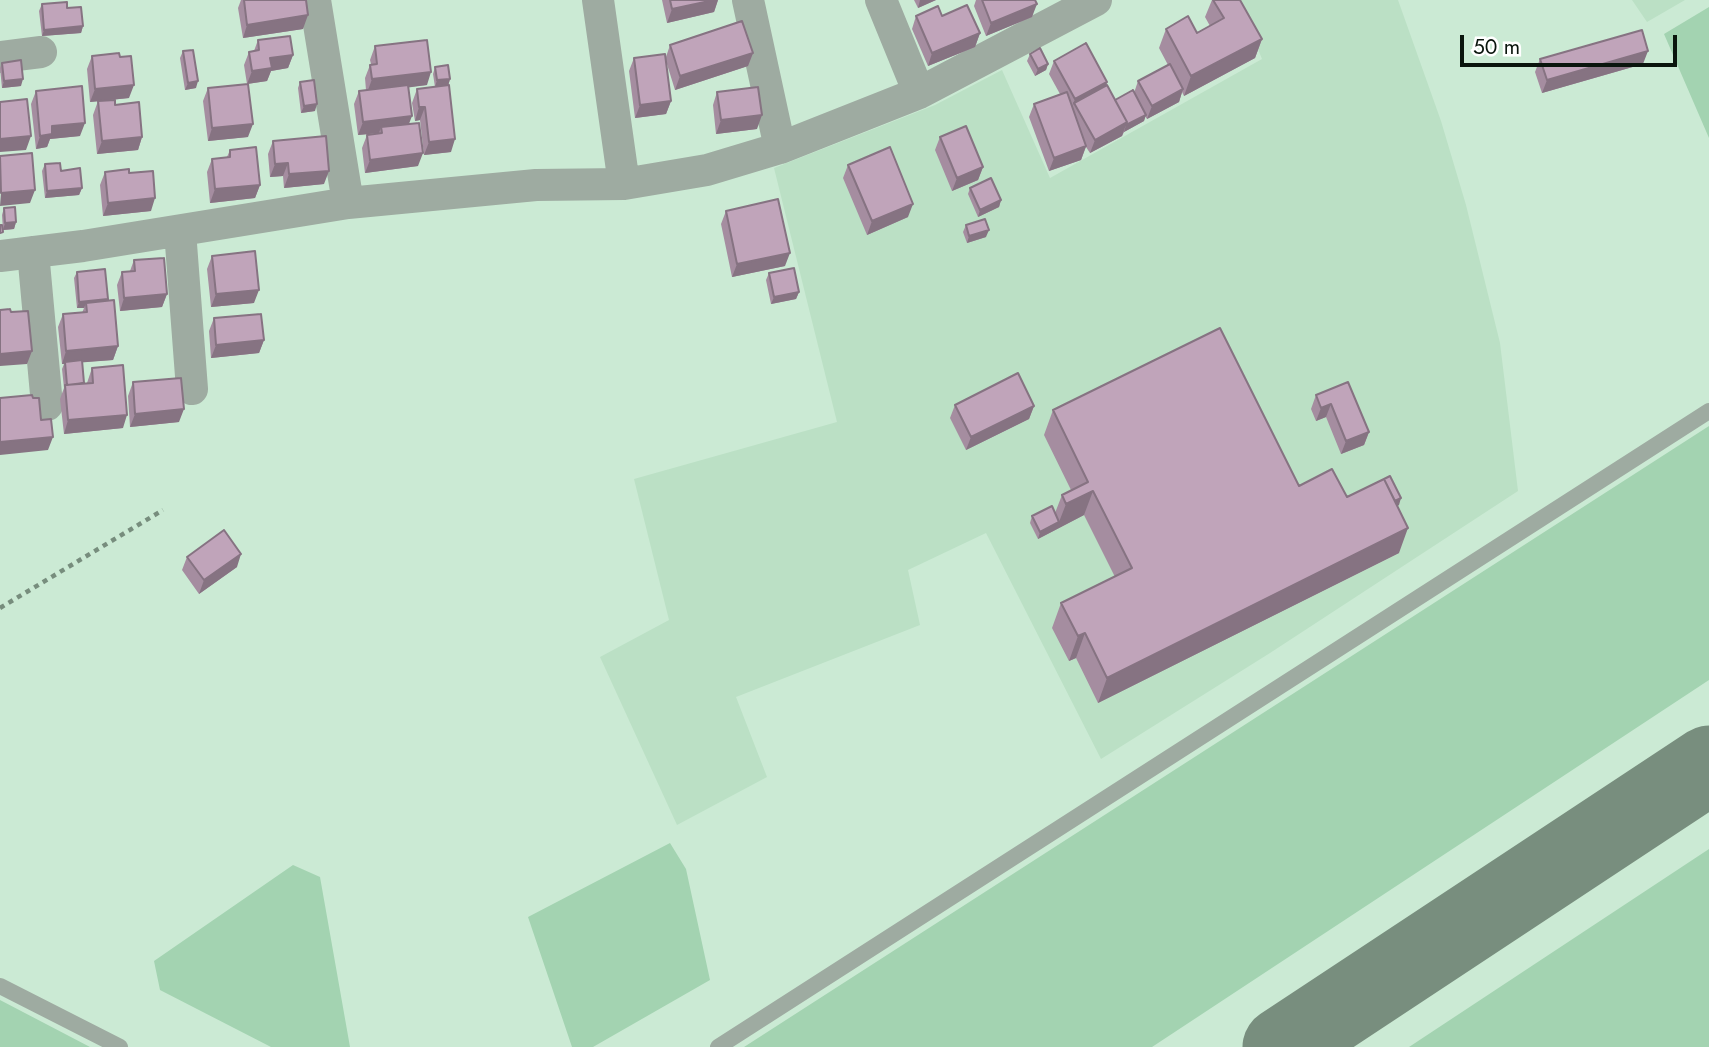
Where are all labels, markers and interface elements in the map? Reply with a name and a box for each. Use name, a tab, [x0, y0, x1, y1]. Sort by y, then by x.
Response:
scale bar	[1464, 21, 1681, 65]
text: 50 m	[1473, 32, 1520, 62]

